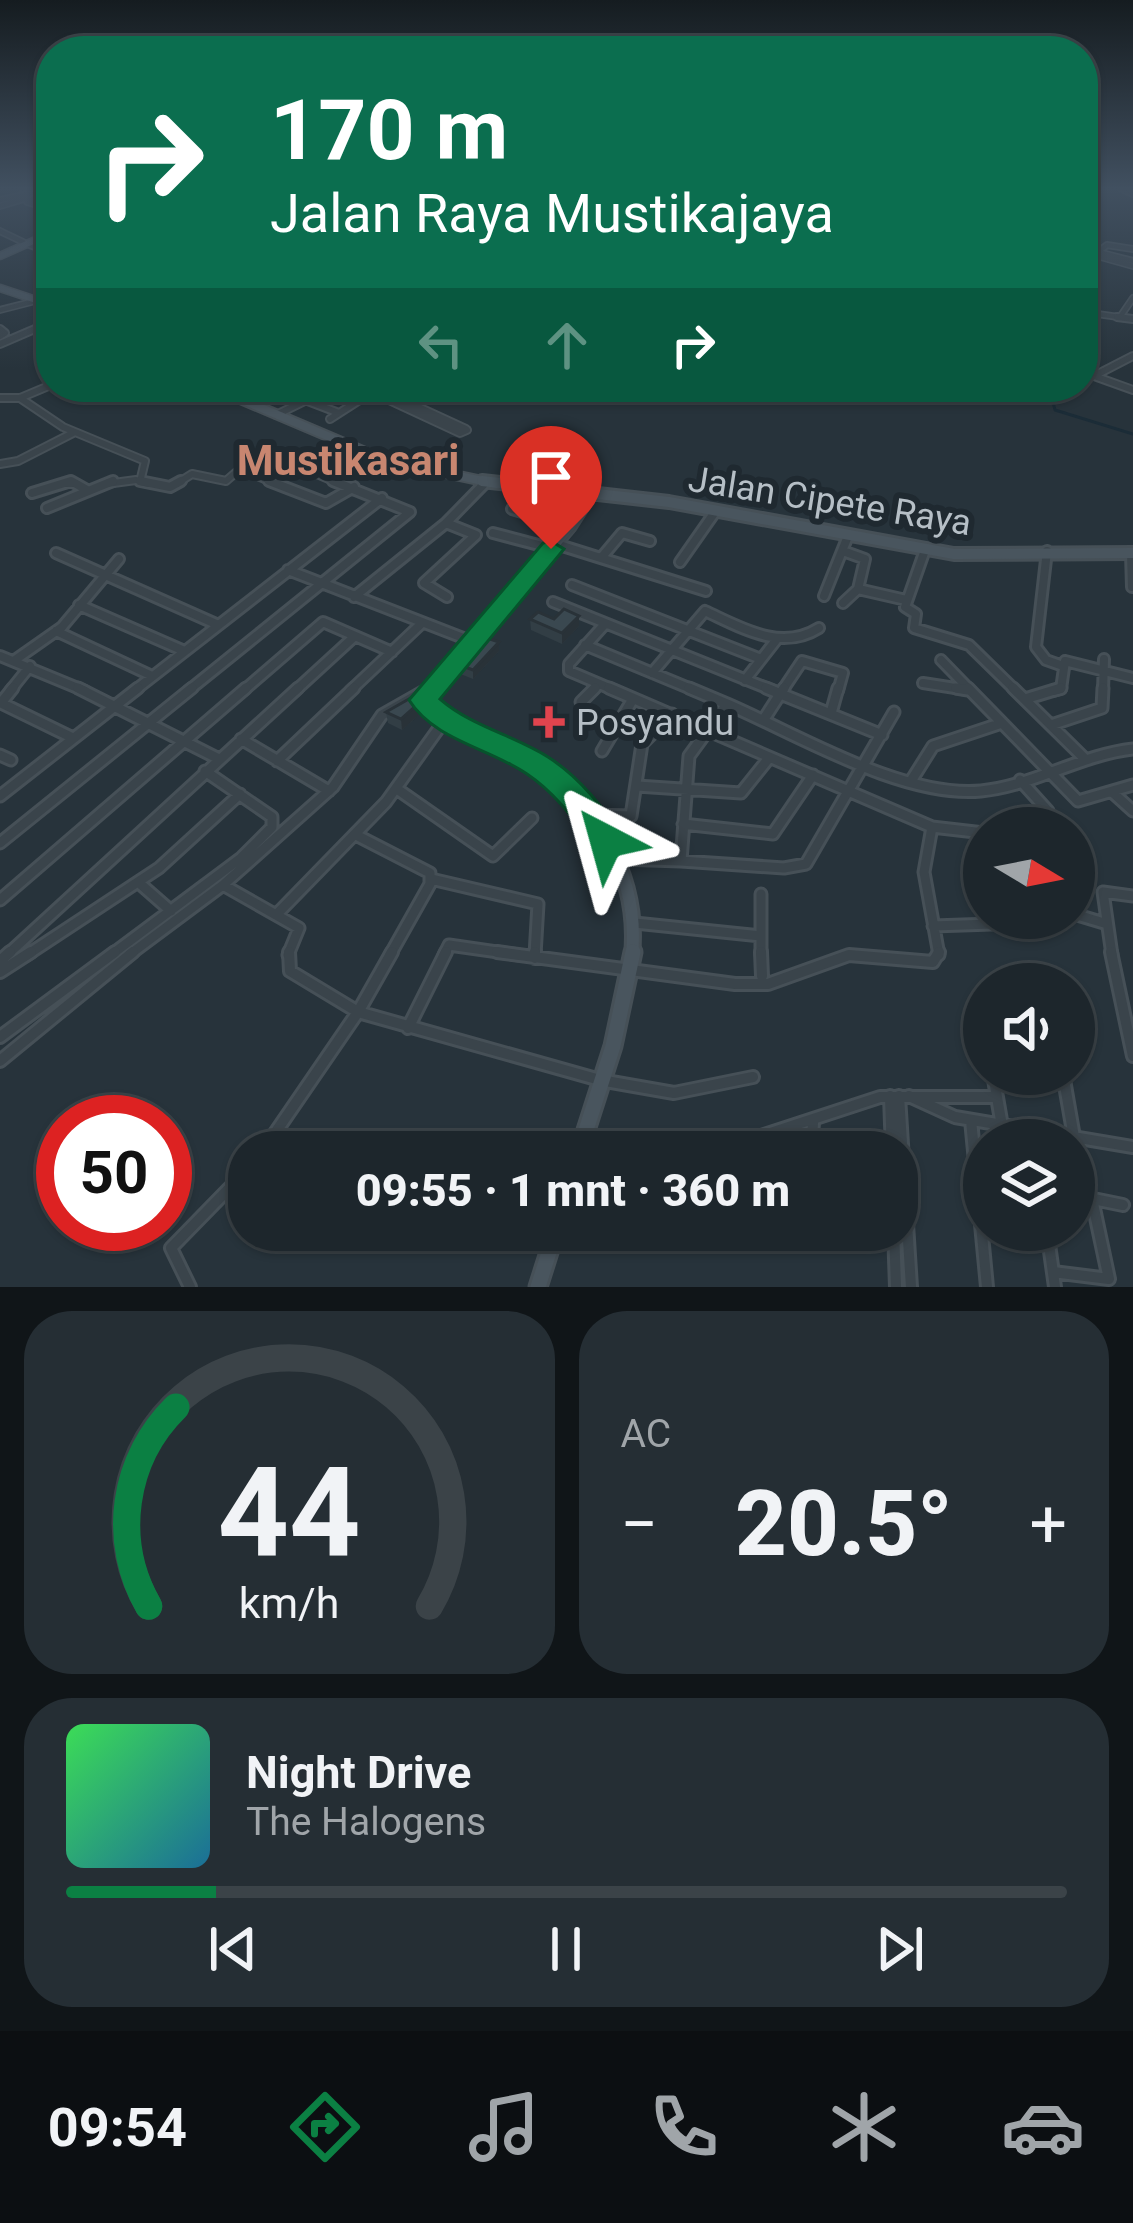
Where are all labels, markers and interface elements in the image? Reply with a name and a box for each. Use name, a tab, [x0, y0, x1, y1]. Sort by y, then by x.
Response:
text: 170 m	[270, 81, 508, 180]
icon: right	[72, 84, 228, 240]
text: Jalan Raya Mustikajaya	[270, 182, 834, 245]
icon: left	[408, 312, 474, 378]
icon: ahead	[534, 312, 600, 378]
icon: right	[660, 312, 726, 378]
pin	[500, 426, 602, 549]
district label: Mustikasari	[237, 436, 459, 485]
icon: arrive	[518, 444, 584, 510]
street label: Jalan Cipete Raya	[685, 458, 974, 544]
place label: Posyandu	[576, 702, 734, 744]
marker: Posyandu	[533, 706, 565, 738]
position arrow	[543, 778, 669, 904]
north arrow	[963, 807, 1095, 939]
map controls	[963, 807, 1095, 1251]
button: sound	[963, 963, 1095, 1095]
speed limit sign: 50	[36, 1095, 192, 1251]
button: layers	[963, 1119, 1095, 1251]
text: 09:55 · 1 mnt · 360 m	[356, 1164, 790, 1217]
text: AC	[621, 1411, 671, 1457]
text: 44	[218, 1439, 361, 1585]
text: 20.5°	[735, 1472, 953, 1577]
text: −	[621, 1486, 658, 1563]
text: +	[1030, 1486, 1067, 1563]
text: km/h	[239, 1577, 340, 1627]
text: Night Drive	[246, 1746, 471, 1799]
text: The Halogens	[246, 1799, 486, 1845]
icon: previous	[200, 1916, 266, 1982]
icon: pause	[533, 1916, 599, 1982]
icon: next	[867, 1916, 933, 1982]
icon: directions	[283, 2085, 367, 2169]
icon: music	[462, 2085, 546, 2169]
icon: phone	[642, 2085, 726, 2169]
icon: climate	[822, 2085, 906, 2169]
icon: car	[1001, 2085, 1085, 2169]
text: 09:54	[48, 2096, 187, 2159]

